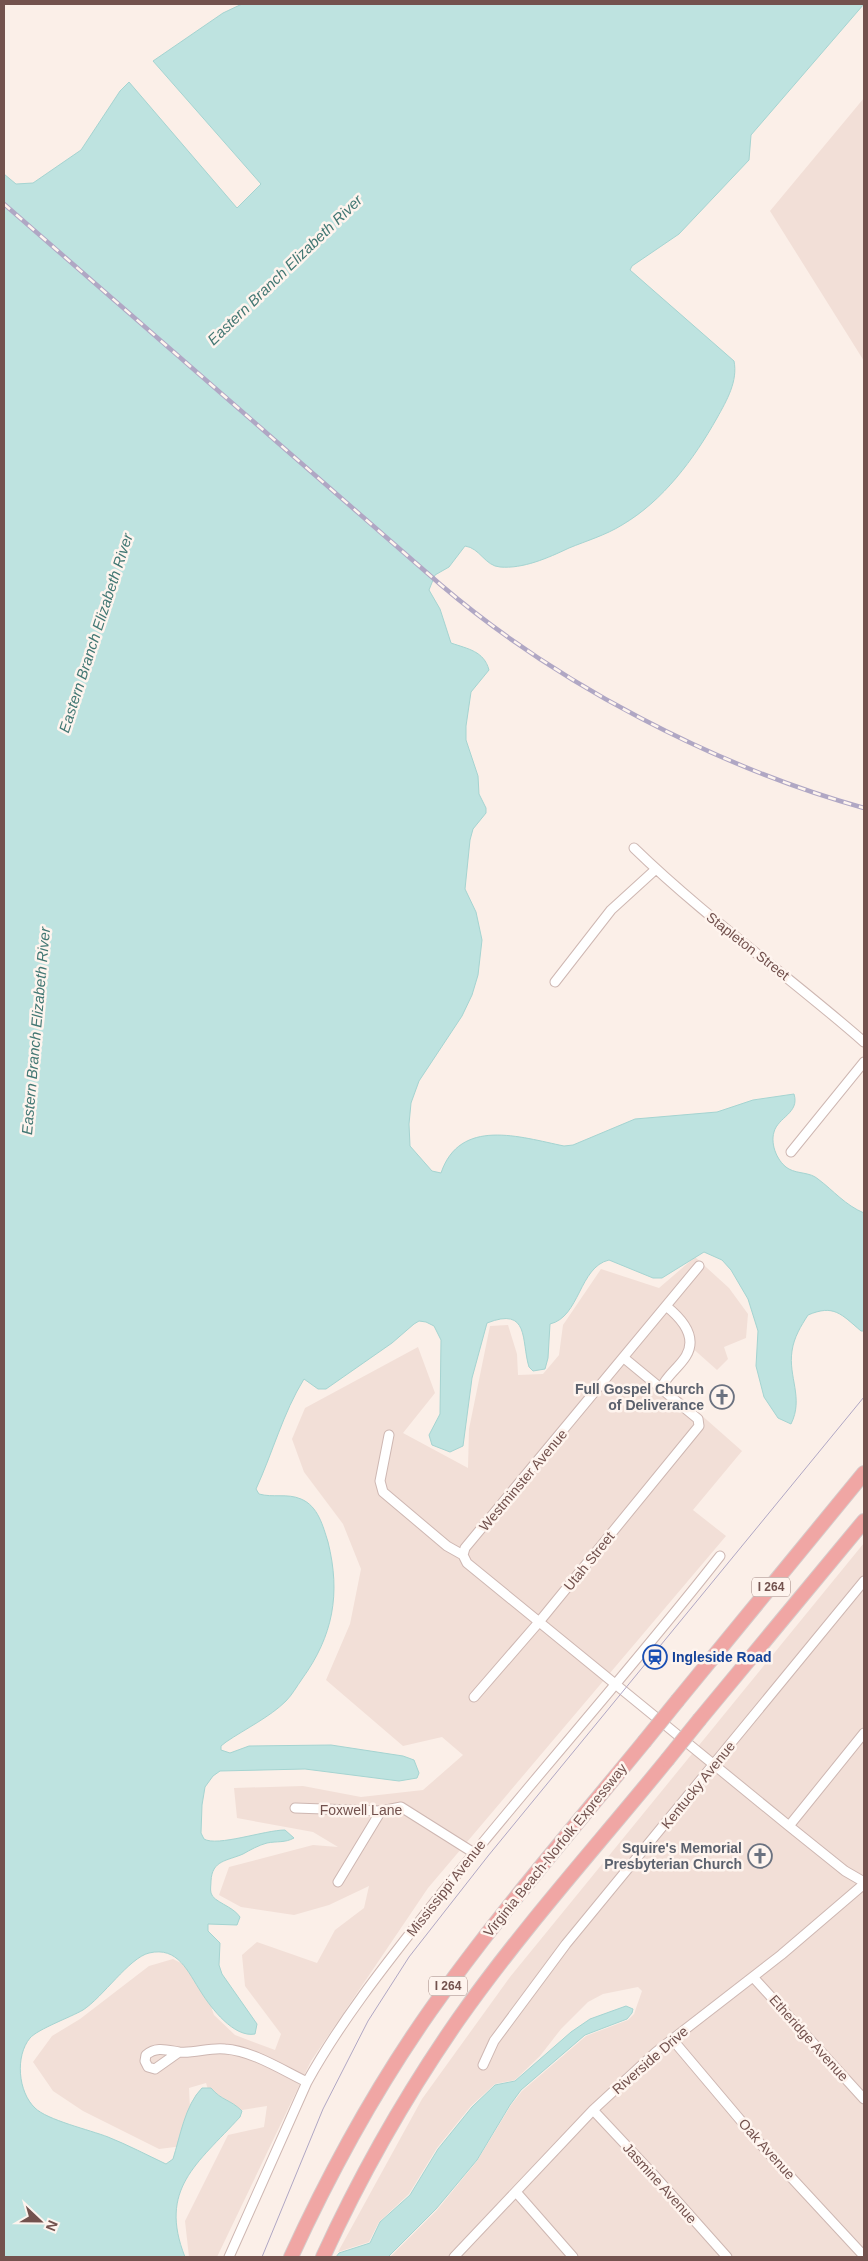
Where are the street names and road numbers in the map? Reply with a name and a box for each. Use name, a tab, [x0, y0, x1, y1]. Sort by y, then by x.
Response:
street label: Stapleton Street	[704, 909, 793, 983]
street label: Westminster Avenue	[476, 1426, 570, 1534]
street label: Utah Street	[560, 1528, 618, 1594]
road number: I 264	[752, 1578, 790, 1596]
street label: Kentucky Avenue	[658, 1738, 738, 1832]
street label: Virginia Beach-Norfolk Expressway	[480, 1760, 630, 1940]
street label: Foxwell Lane	[320, 1802, 402, 1818]
street label: Mississippi Avenue	[403, 1836, 489, 1939]
road number: I 264	[429, 1976, 467, 1995]
street label: Etheridge Avenue	[766, 1992, 852, 2084]
street label: Riverside Drive	[609, 2023, 691, 2097]
street label: Oak Avenue	[736, 2115, 799, 2183]
street label: Jasmine Avenue	[620, 2140, 700, 2227]

